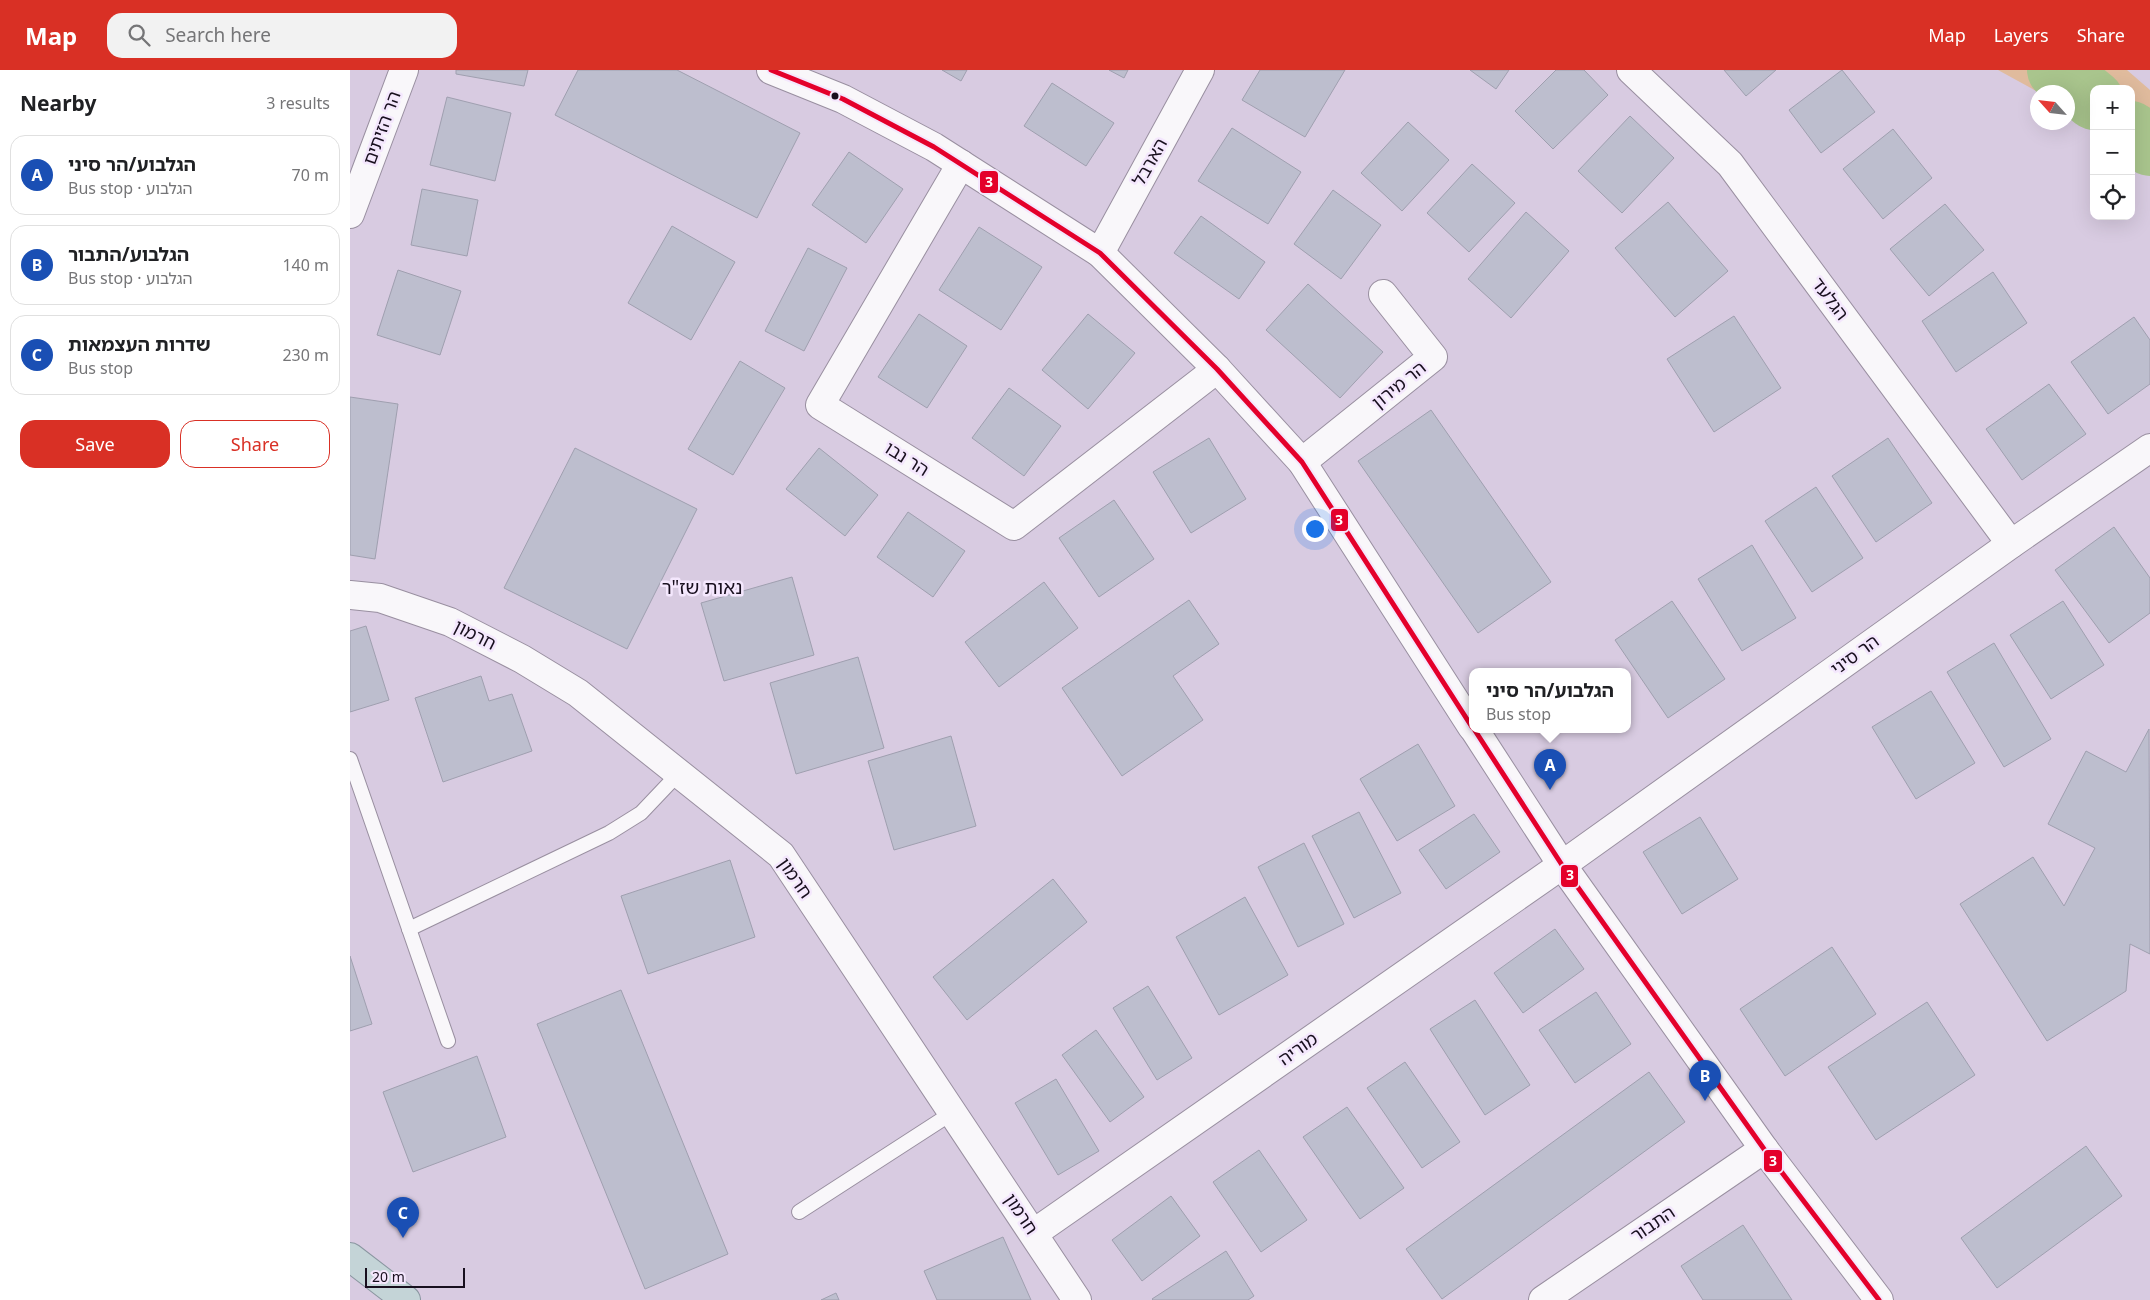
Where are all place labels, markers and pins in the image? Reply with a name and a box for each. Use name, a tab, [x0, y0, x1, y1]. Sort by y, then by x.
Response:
unlabelled marker	[830, 91, 840, 101]
pin: A	[1534, 749, 1566, 790]
pin: B	[1689, 1060, 1721, 1101]
pin: C	[387, 1197, 419, 1238]

